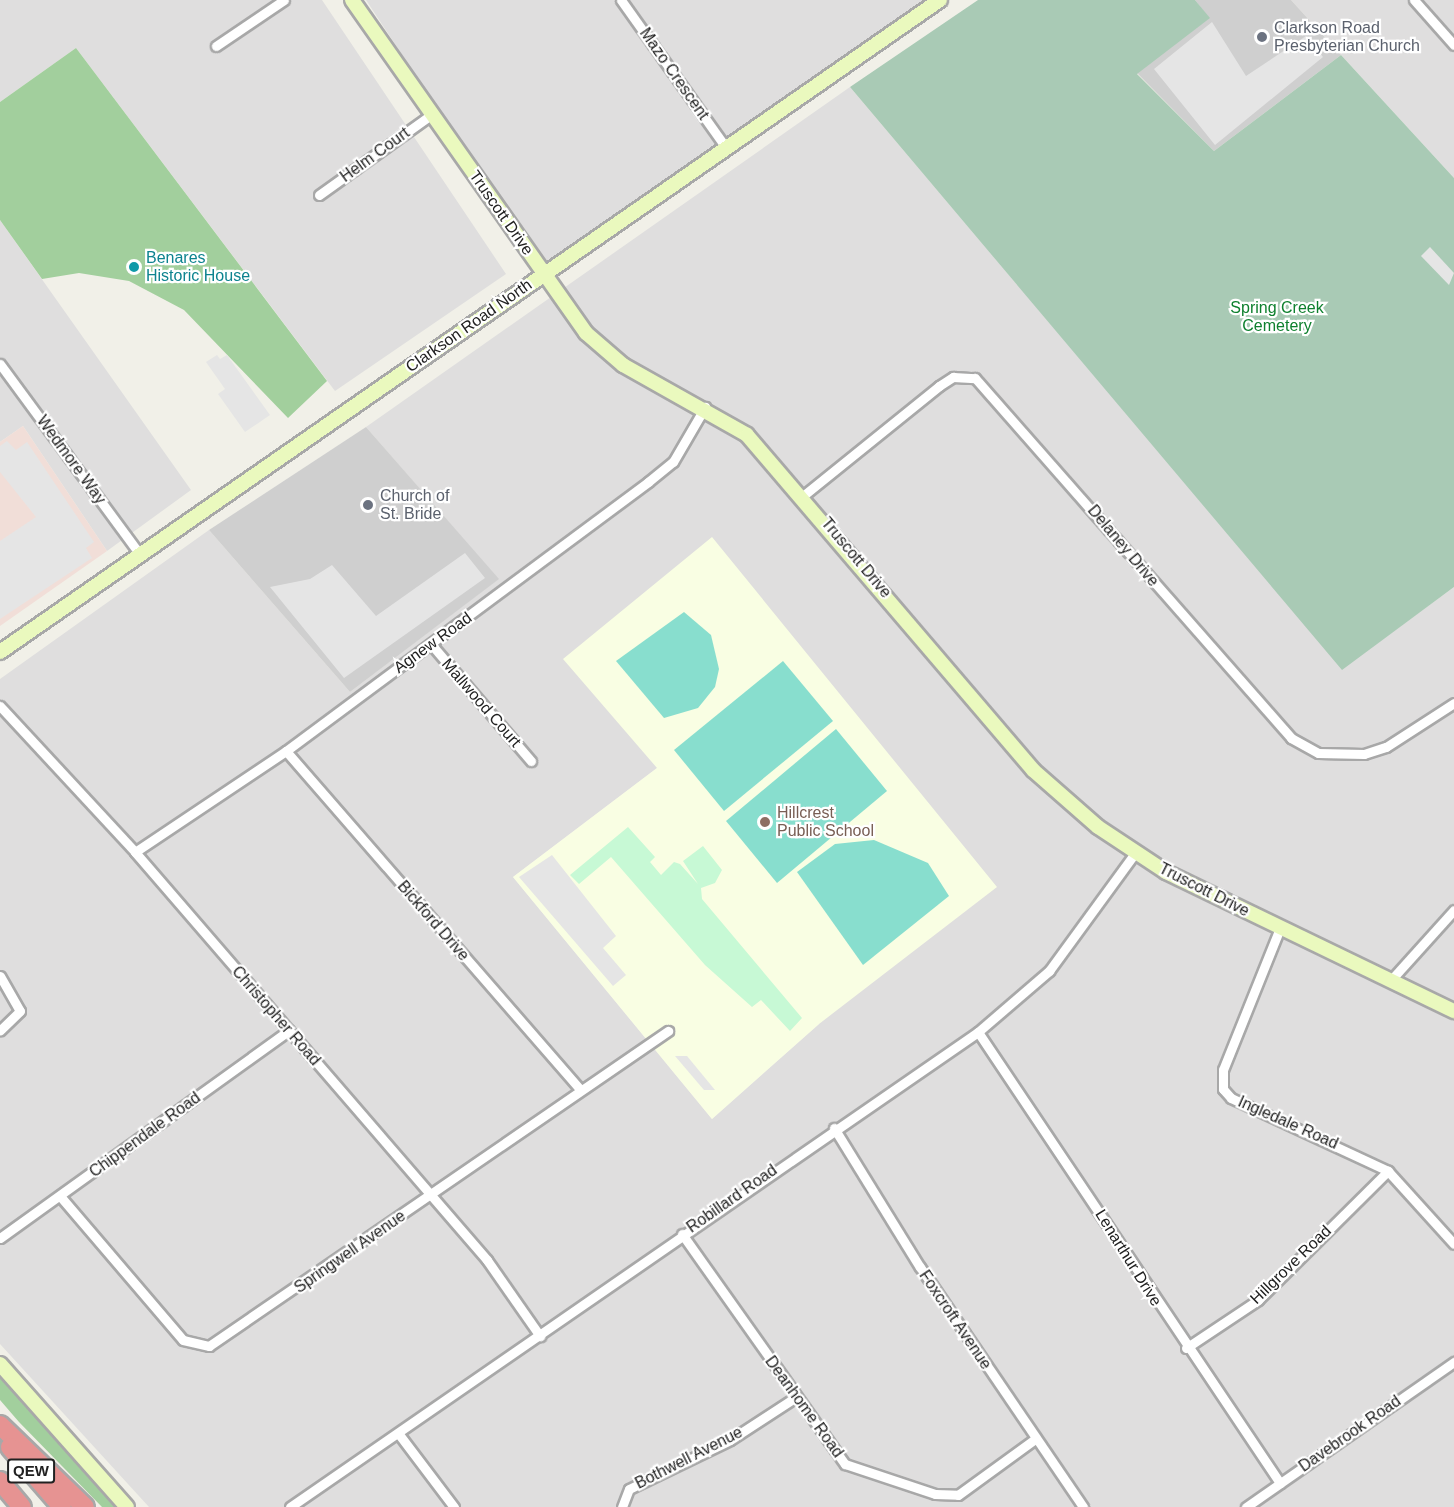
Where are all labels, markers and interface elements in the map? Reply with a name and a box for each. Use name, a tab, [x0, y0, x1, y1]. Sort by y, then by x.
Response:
place label: Clarkson Road Presbyterian Church	[1274, 18, 1420, 56]
street label: Mazo Crescent	[635, 24, 713, 124]
marker: Clarkson Road Presbyterian Church	[1255, 30, 1269, 44]
street label: Helm Court	[337, 123, 413, 187]
street label: Truscott Drive	[465, 167, 537, 259]
place label: Benares Historic House	[146, 248, 250, 286]
marker: Benares Historic House	[127, 260, 141, 274]
street label: Clarkson Road North	[402, 275, 536, 377]
park label: Spring Creek Cemetery	[1230, 298, 1324, 336]
street label: Wedmore Way	[32, 412, 110, 508]
place label: Church of St. Bride	[380, 486, 449, 524]
marker: Church of St. Bride	[361, 498, 375, 512]
street label: Delaney Drive	[1083, 501, 1163, 591]
street label: Truscott Drive	[817, 514, 895, 602]
street label: Agnew Road	[390, 608, 476, 678]
street label: Mallwood Court	[437, 655, 525, 751]
place label: Hillcrest Public School	[777, 803, 874, 841]
marker: Hillcrest Public School	[758, 815, 772, 829]
street label: Truscott Drive	[1156, 859, 1252, 921]
street label: Bickford Drive	[393, 877, 473, 965]
street label: Christopher Road	[228, 962, 324, 1070]
street label: Chippendale Road	[86, 1088, 204, 1182]
street label: Ingledale Road	[1235, 1092, 1341, 1154]
street label: Robillard Road	[683, 1161, 781, 1237]
street label: Springwell Avenue	[290, 1206, 410, 1298]
street label: Lenarthur Drive	[1091, 1206, 1165, 1310]
street label: Hillgrove Road	[1247, 1222, 1335, 1308]
street label: Foxcroft Avenue	[915, 1266, 995, 1374]
street label: Deanhome Road	[761, 1352, 847, 1462]
street label: Davebrook Road	[1295, 1392, 1405, 1476]
street label: Bothwell Avenue	[632, 1422, 746, 1494]
road number: QEW	[7, 1459, 55, 1483]

